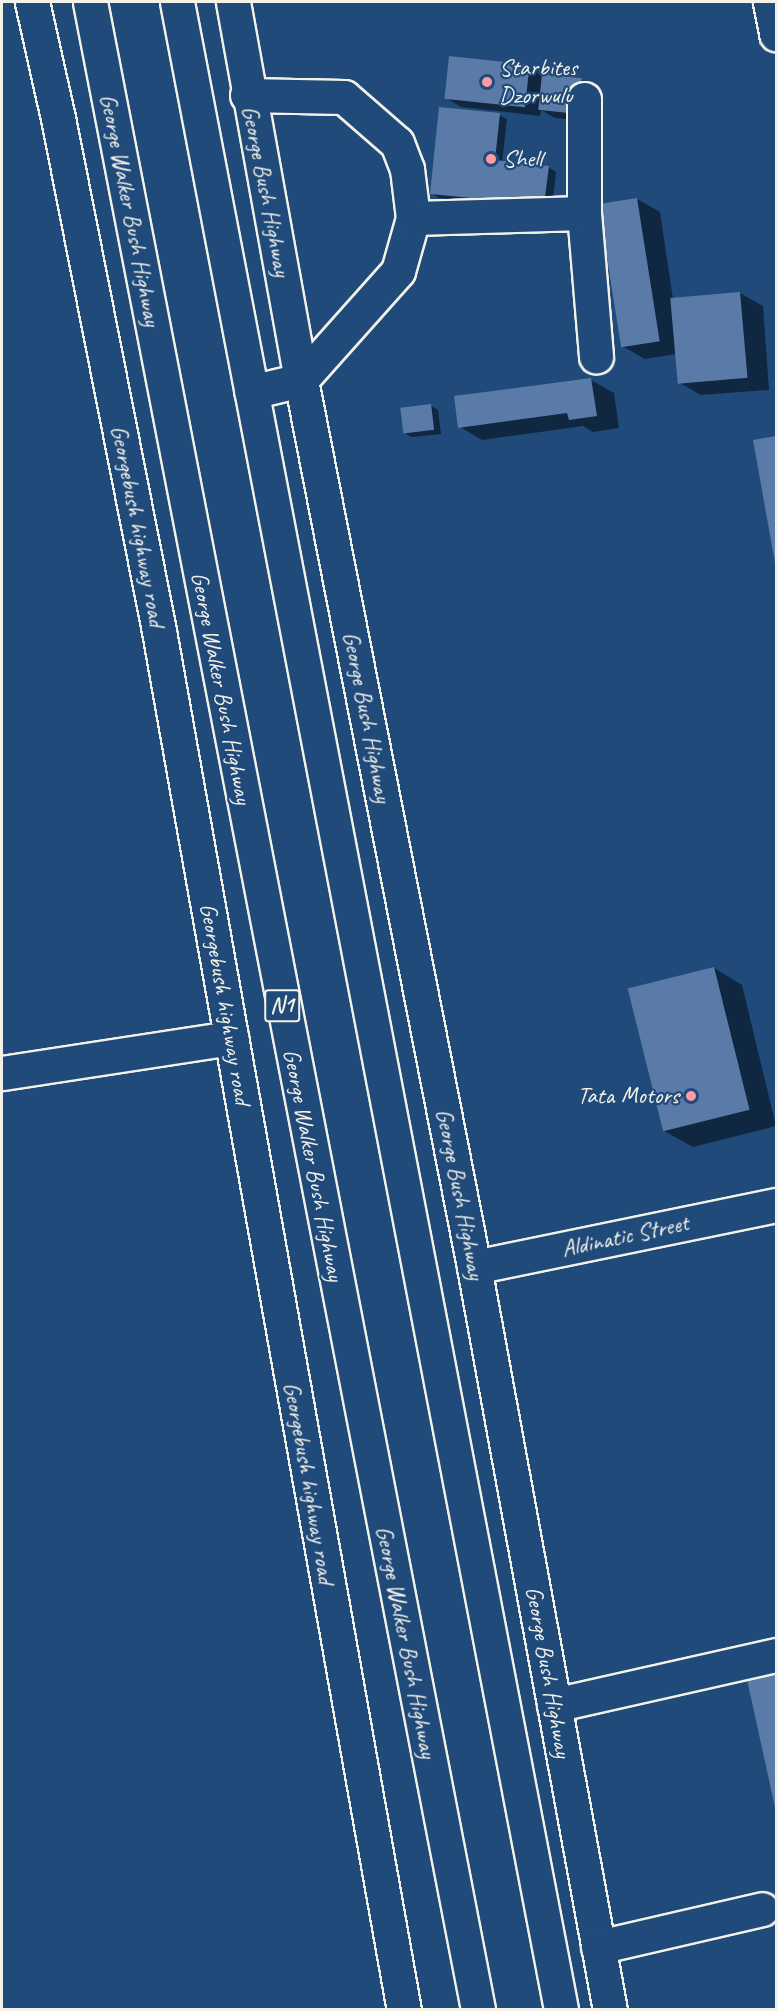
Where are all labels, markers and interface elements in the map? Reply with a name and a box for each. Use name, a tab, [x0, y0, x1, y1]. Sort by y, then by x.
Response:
place label: Starbites Dzorwulu	[499, 54, 577, 110]
marker: Starbites Dzorwulu	[480, 75, 494, 89]
street label: George Walker Bush Highway	[93, 92, 167, 328]
street label: George Bush Highway	[235, 103, 297, 279]
place label: Shell	[503, 145, 542, 173]
marker: Shell	[484, 152, 498, 166]
street label: Georgebush highway road	[104, 423, 172, 629]
street label: George Walker Bush Highway	[184, 570, 258, 806]
street label: George Bush Highway	[336, 629, 398, 805]
street label: Georgebush highway road	[193, 901, 257, 1107]
road number: N1	[264, 987, 300, 1025]
street label: George Walker Bush Highway	[276, 1047, 350, 1283]
place label: Tata Motors	[577, 1082, 679, 1110]
marker: Tata Motors	[684, 1089, 698, 1103]
street label: George Bush Highway	[429, 1106, 491, 1282]
street label: Aldinatic Street	[559, 1208, 691, 1264]
street label: Georgebush highway road	[277, 1380, 341, 1586]
street label: George Walker Bush Highway	[369, 1524, 443, 1760]
street label: George Bush Highway	[519, 1584, 577, 1760]

